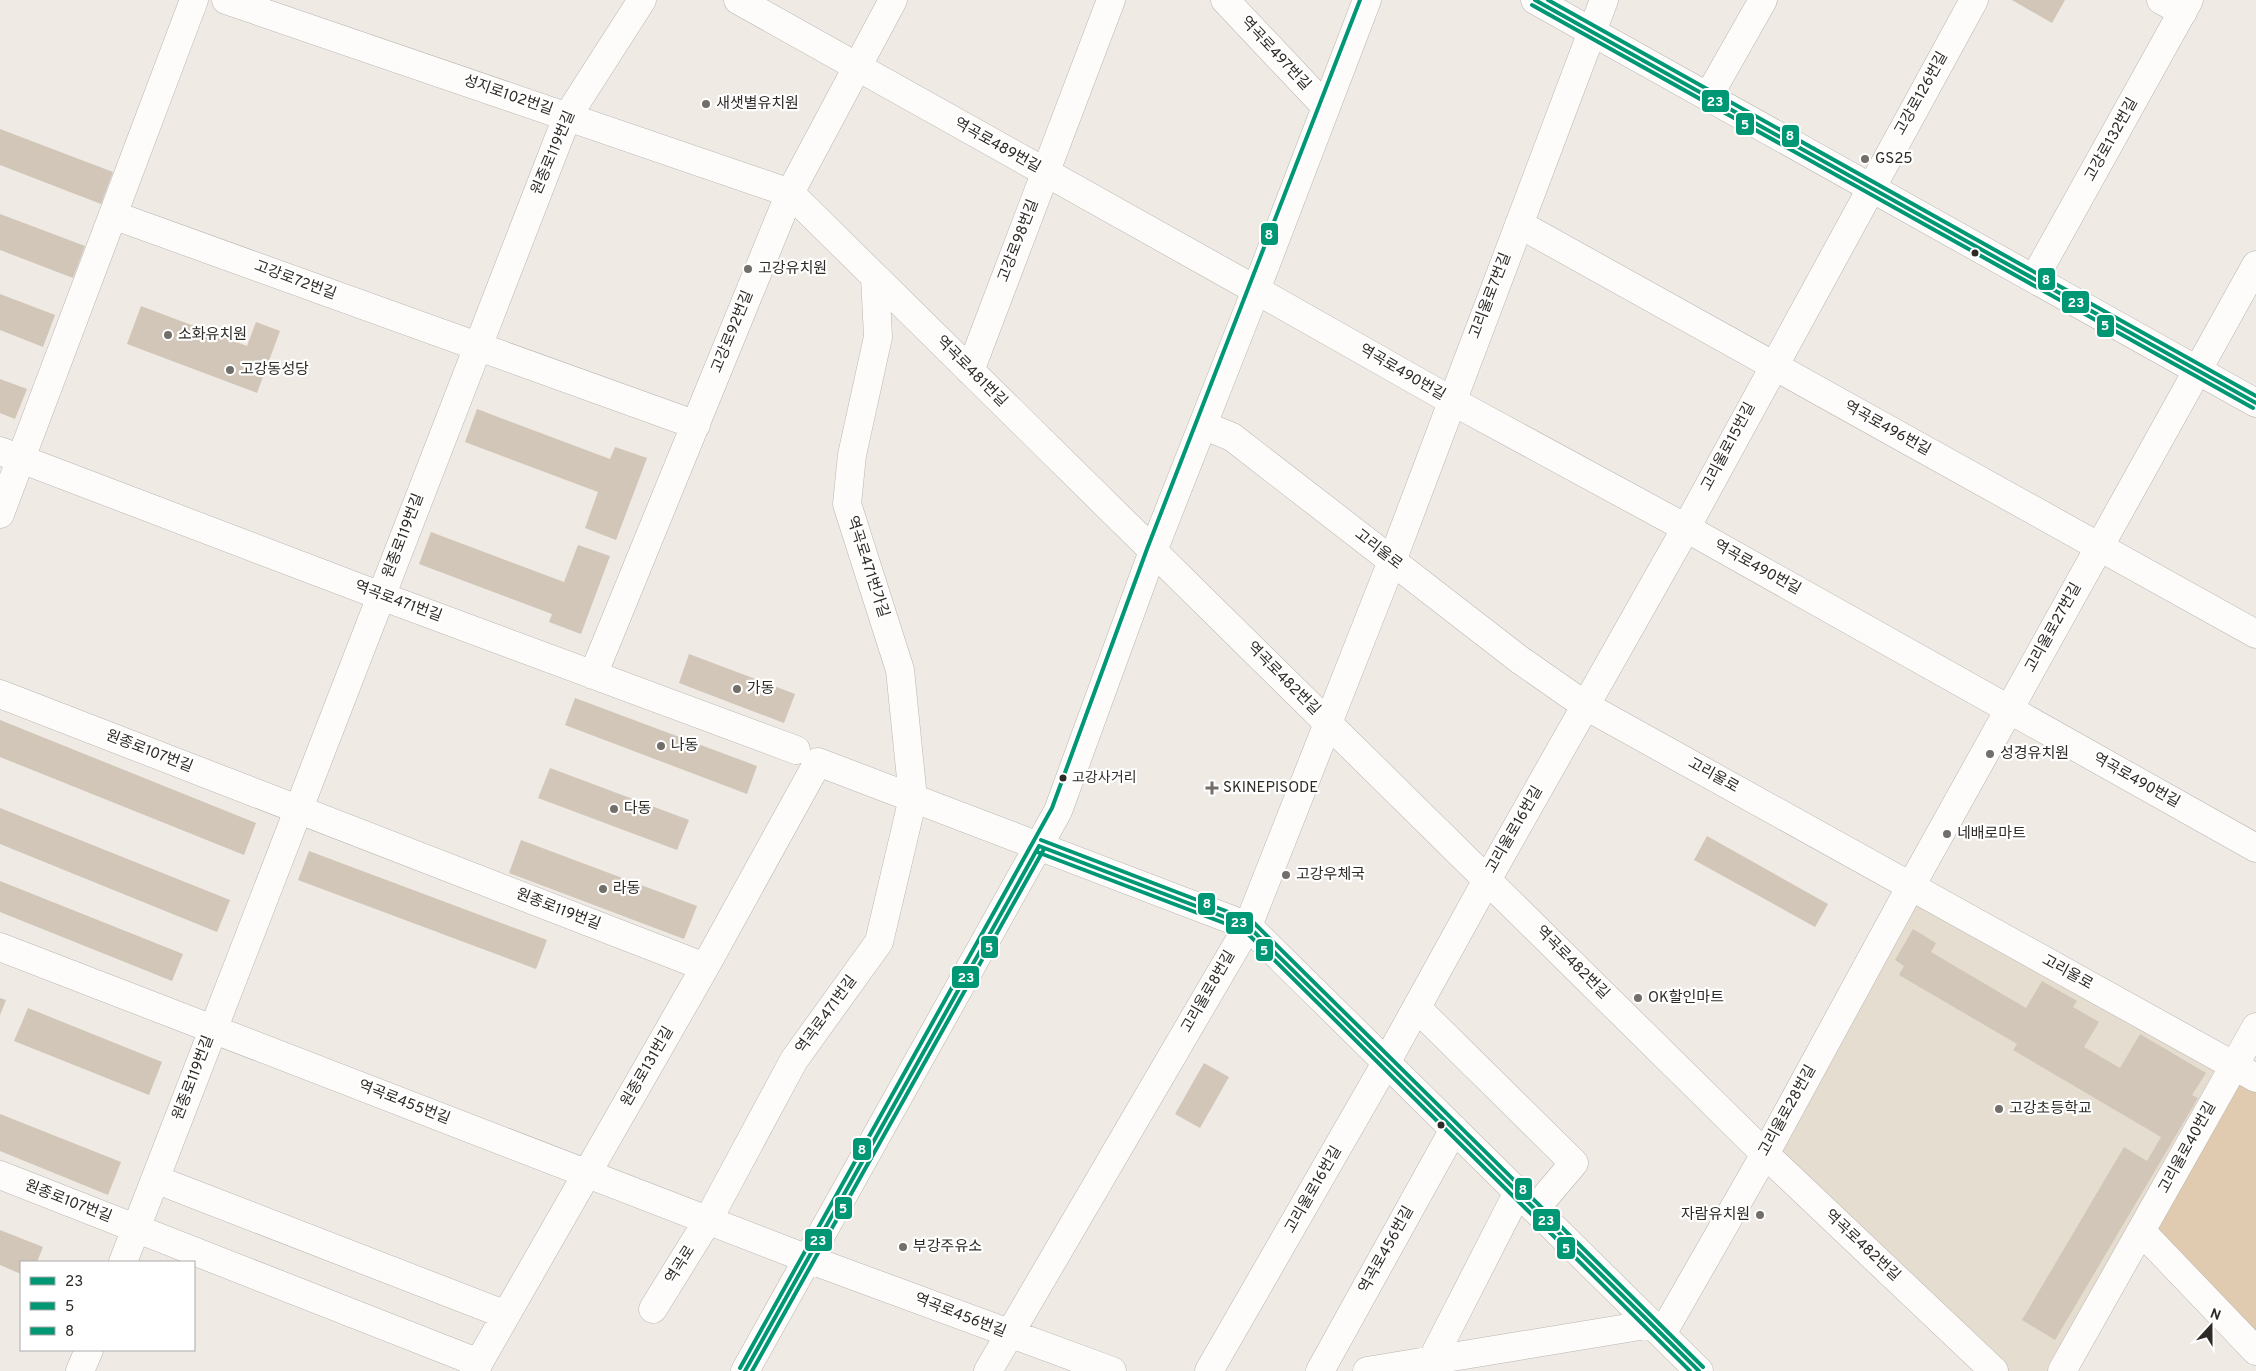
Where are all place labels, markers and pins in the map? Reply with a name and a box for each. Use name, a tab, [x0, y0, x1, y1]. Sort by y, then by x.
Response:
place label: 새샛별유치원	[716, 95, 799, 114]
marker: 새샛별유치원	[700, 98, 712, 110]
place label: GS25	[1875, 150, 1913, 169]
marker: GS25	[1859, 153, 1871, 165]
unlabelled marker	[1970, 248, 1980, 258]
place label: 고강유치원	[758, 260, 827, 279]
marker: 고강유치원	[742, 263, 754, 275]
place label: 소화유치원	[178, 326, 247, 345]
marker: 소화유치원	[162, 329, 174, 341]
place label: 고강동성당	[240, 361, 309, 380]
marker: 고강동성당	[224, 364, 236, 376]
place label: 가동	[747, 680, 775, 699]
marker: 가동	[731, 683, 743, 695]
place label: 나동	[671, 737, 699, 756]
marker: 나동	[655, 740, 667, 752]
place label: 성경유치원	[2000, 745, 2069, 764]
marker: 성경유치원	[1984, 748, 1996, 760]
place label: 고강사거리	[1072, 770, 1136, 787]
marker: 고강사거리	[1058, 773, 1068, 783]
place label: SKINEPISODE	[1223, 779, 1318, 798]
marker: SKINEPISODE	[1205, 781, 1219, 795]
place label: 다동	[624, 800, 652, 819]
marker: 다동	[608, 803, 620, 815]
place label: 네배로마트	[1957, 825, 2026, 844]
marker: 네배로마트	[1941, 828, 1953, 840]
place label: 고강우체국	[1296, 866, 1365, 885]
marker: 고강우체국	[1280, 869, 1292, 881]
place label: 라동	[613, 880, 641, 899]
marker: 라동	[597, 883, 609, 895]
place label: OK할인마트	[1648, 988, 1724, 1008]
marker: OK할인마트	[1632, 992, 1644, 1004]
place label: 고강초등학교	[2009, 1099, 2092, 1119]
marker: 고강초등학교	[1993, 1103, 2005, 1115]
unlabelled marker	[1436, 1120, 1446, 1130]
place label: 자람유치원	[1681, 1206, 1750, 1225]
marker: 자람유치원	[1754, 1209, 1766, 1221]
place label: 부강주유소	[913, 1238, 982, 1257]
marker: 부강주유소	[897, 1241, 909, 1253]

